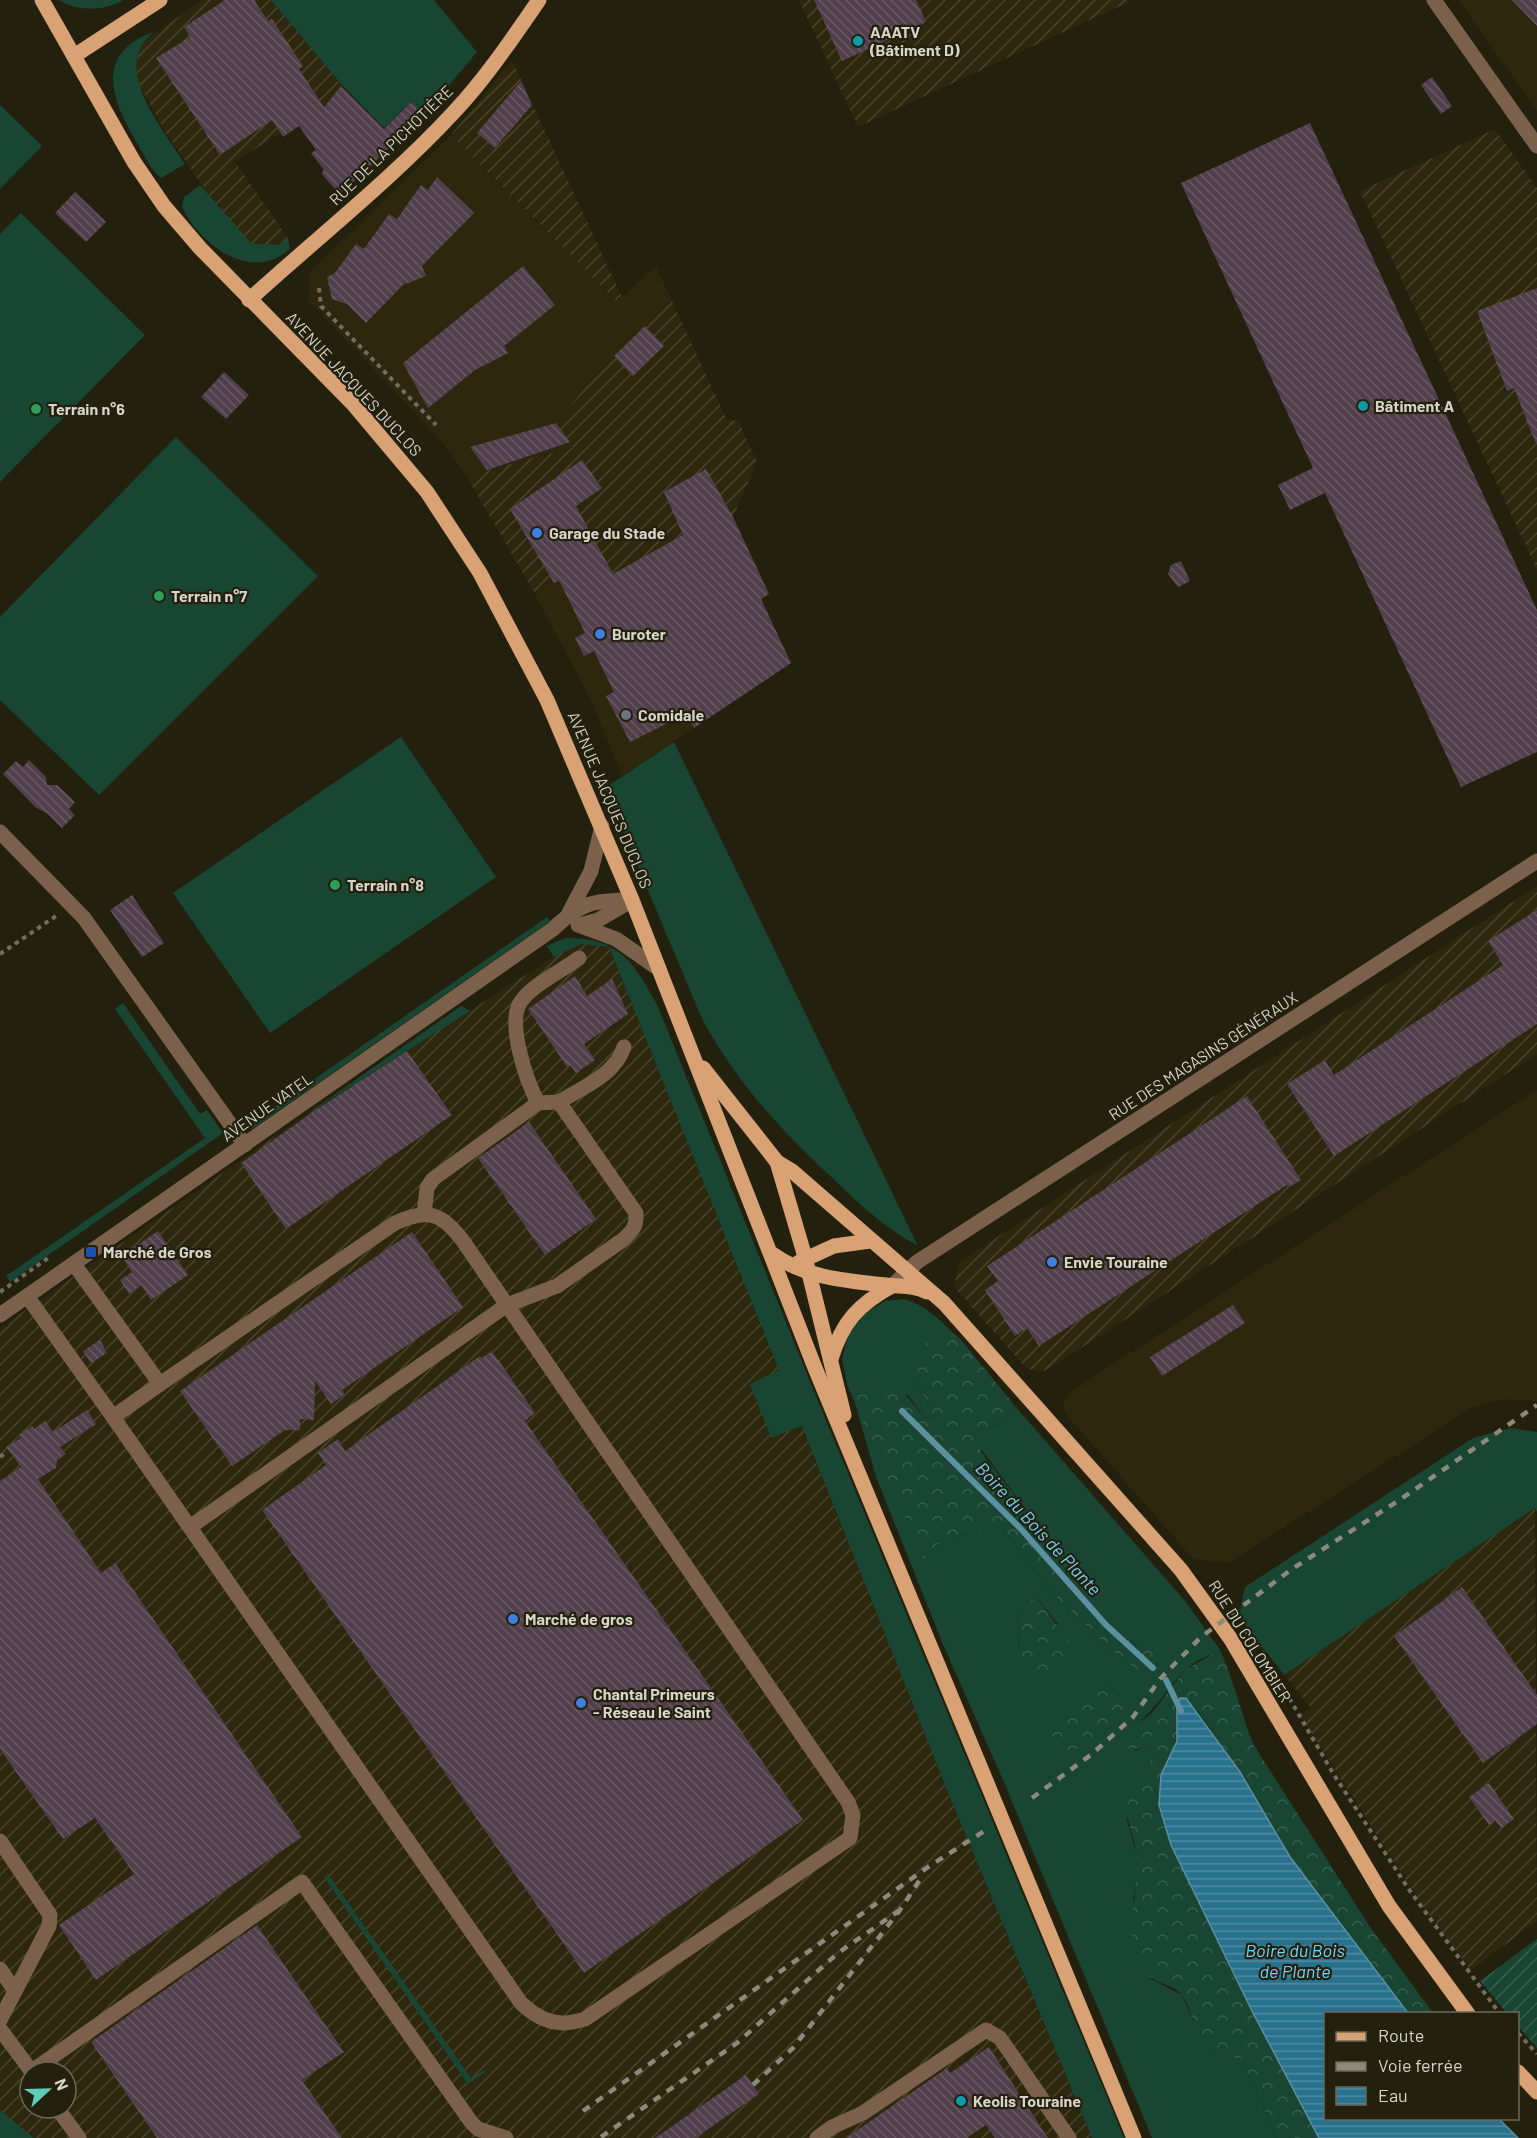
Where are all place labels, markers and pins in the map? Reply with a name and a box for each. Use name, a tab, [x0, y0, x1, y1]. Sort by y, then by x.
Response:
place label: AAATV (Bâtiment D)	[869, 22, 960, 59]
marker: AAATV (Bâtiment D)	[851, 34, 865, 48]
place label: Bâtiment A	[1375, 396, 1455, 415]
place label: Terrain n°6	[48, 399, 125, 418]
marker: Bâtiment A	[1356, 399, 1370, 413]
marker: Terrain n°6	[29, 402, 43, 416]
place label: Garage du Stade	[549, 523, 666, 542]
marker: Garage du Stade	[530, 526, 544, 540]
place label: Terrain n°7	[171, 586, 247, 605]
marker: Terrain n°7	[152, 589, 166, 603]
place label: Buroter	[612, 624, 666, 643]
marker: Buroter	[593, 627, 607, 641]
place label: Comidale	[638, 705, 704, 724]
marker: Comidale	[619, 708, 633, 722]
place label: Terrain n°8	[347, 875, 424, 894]
marker: Terrain n°8	[328, 878, 342, 892]
place label: Marché de Gros	[103, 1242, 212, 1261]
marker: Marché de Gros	[84, 1245, 98, 1259]
place label: Envie Touraine	[1064, 1252, 1168, 1271]
marker: Envie Touraine	[1045, 1255, 1059, 1269]
place label: Marché de gros	[525, 1609, 633, 1628]
marker: Marché de gros	[506, 1612, 520, 1626]
place label: Chantal Primeurs - Réseau le Saint	[593, 1684, 715, 1721]
marker: Chantal Primeurs - Réseau le Saint	[574, 1696, 588, 1710]
place label: Keolis Touraine	[973, 2091, 1081, 2110]
marker: Keolis Touraine	[954, 2094, 968, 2108]

